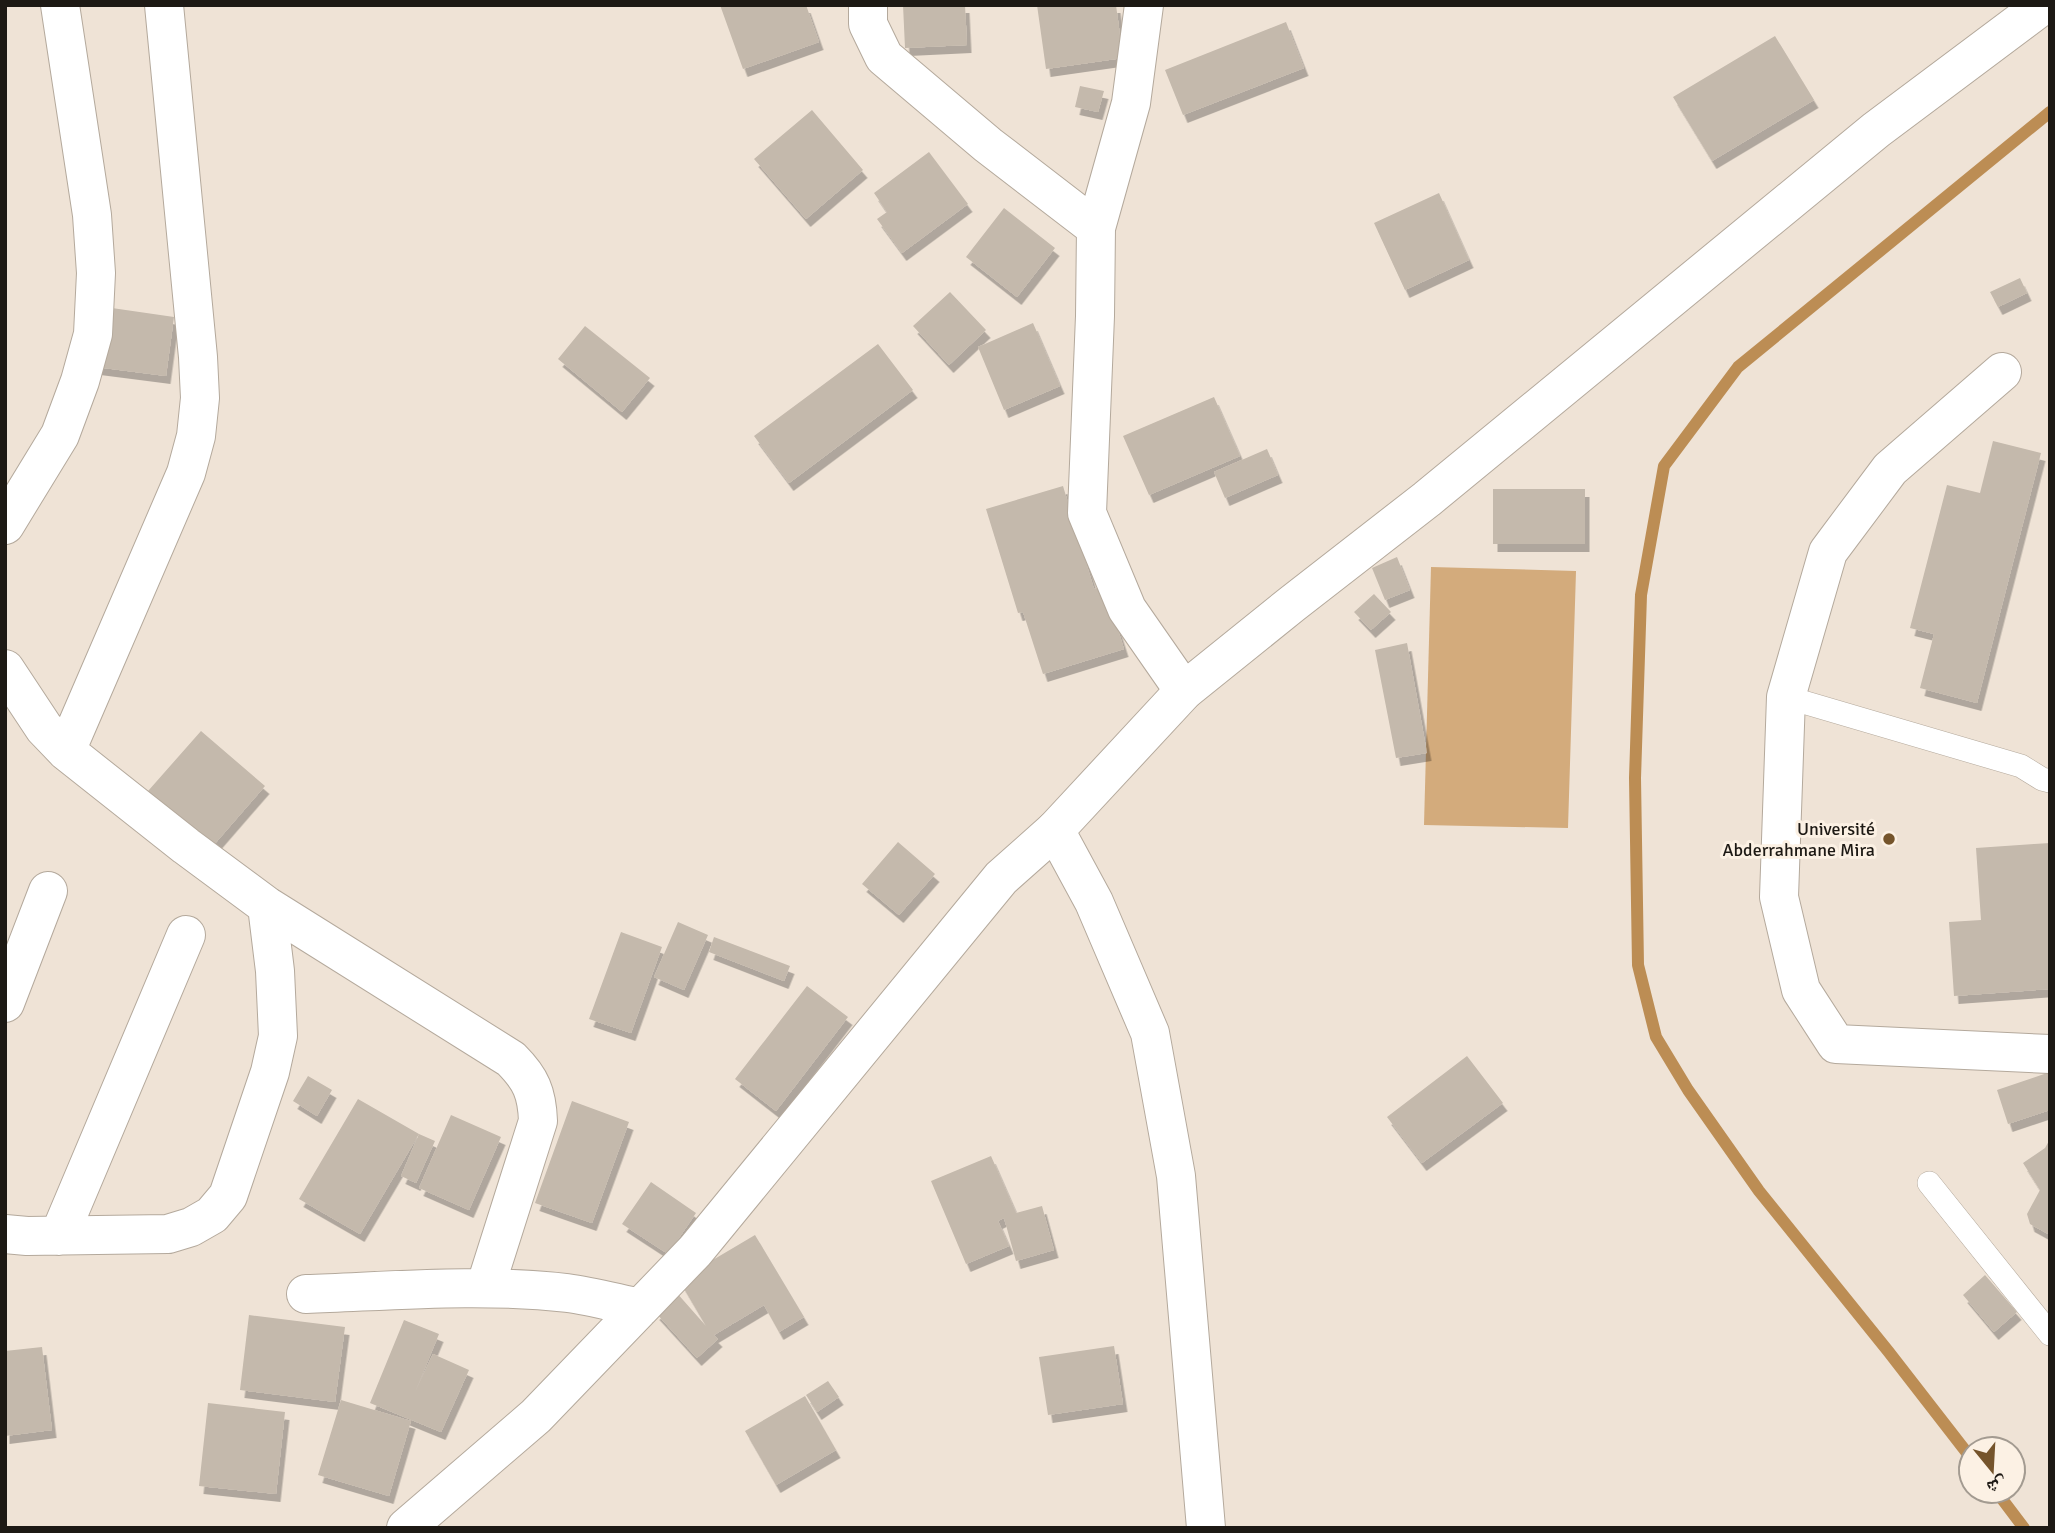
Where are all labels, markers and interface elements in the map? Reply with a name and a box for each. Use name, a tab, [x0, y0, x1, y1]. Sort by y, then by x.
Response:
place label: Université Abderrahmane Mira	[1723, 818, 1875, 861]
marker: Université Abderrahmane Mira	[1881, 831, 1897, 847]
north arrow	[1957, 1435, 2027, 1505]
text: ش	[1984, 1471, 2010, 1500]

